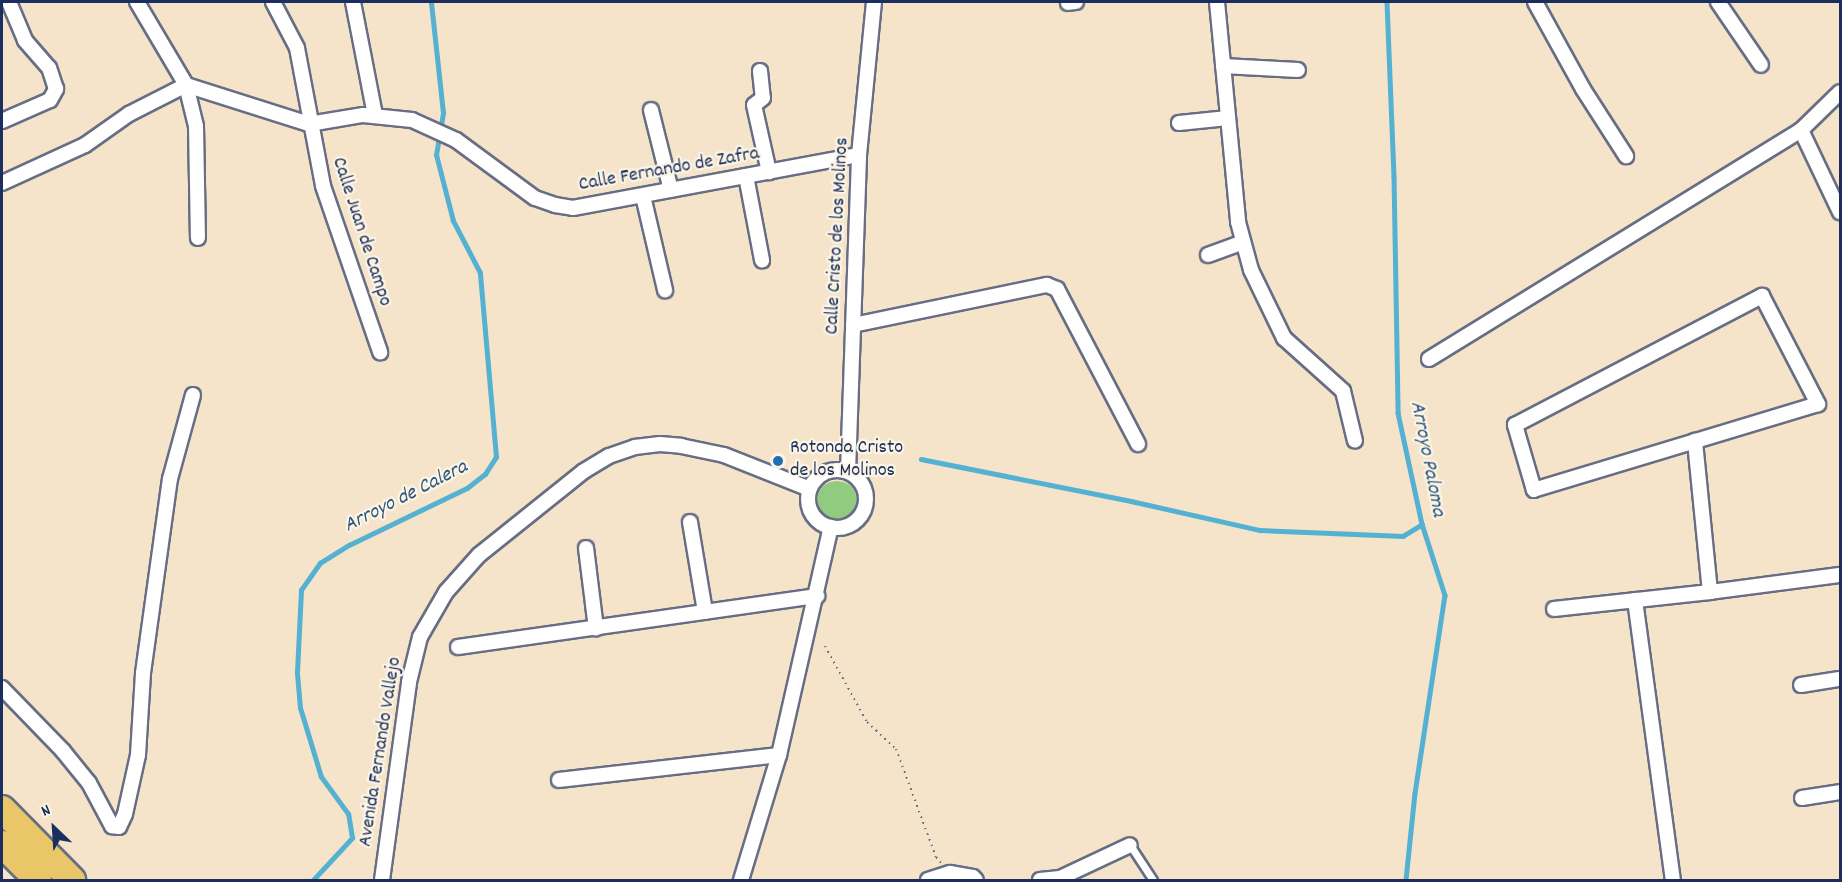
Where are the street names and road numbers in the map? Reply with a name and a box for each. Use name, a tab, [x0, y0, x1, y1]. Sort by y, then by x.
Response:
street label: Calle Cristo de los Molinos	[821, 137, 855, 335]
street label: Calle Fernando de Zafra	[577, 142, 761, 198]
street label: Calle Juan de Campo	[326, 155, 396, 309]
street label: Avenida Fernando Vallejo	[354, 655, 408, 849]

